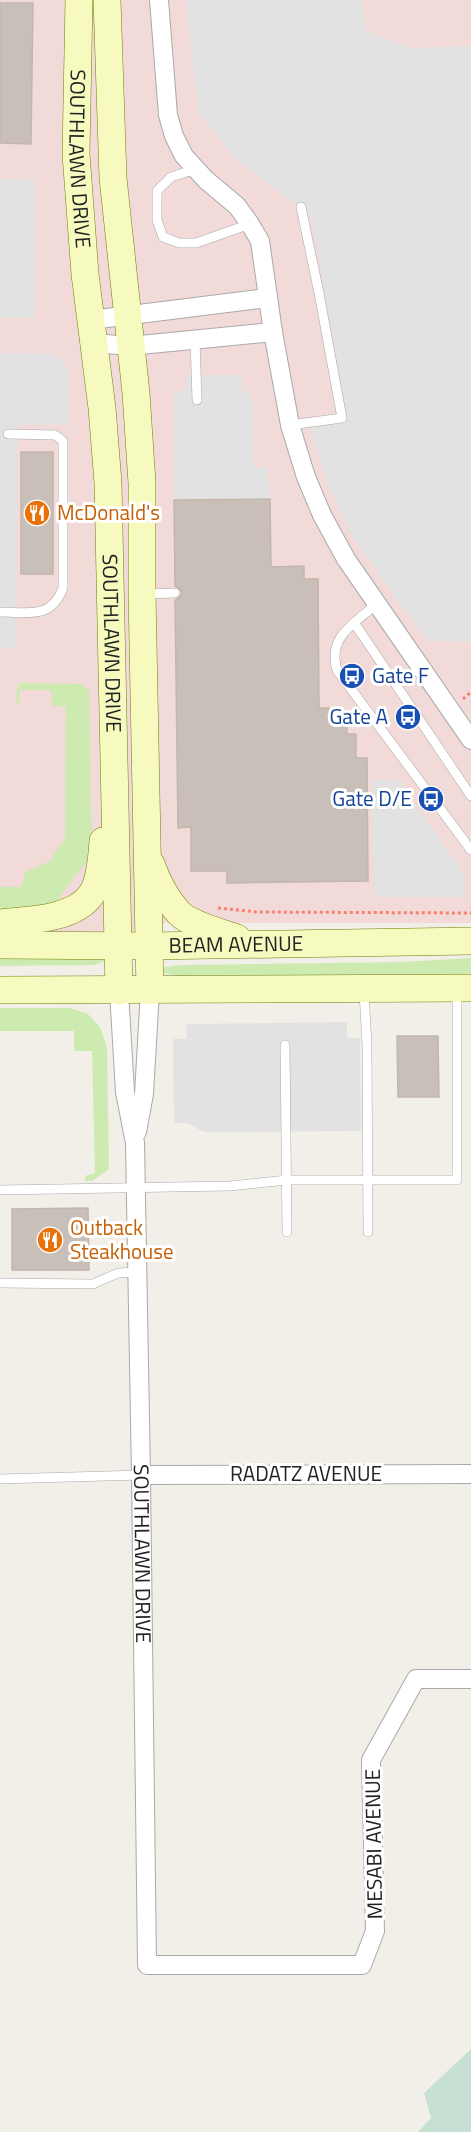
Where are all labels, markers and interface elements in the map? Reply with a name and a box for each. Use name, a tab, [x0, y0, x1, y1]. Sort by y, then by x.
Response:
street label: SOUTHLAWN DRIVE	[61, 69, 100, 249]
place label: McDonald's	[57, 496, 160, 528]
restaurant icon: McDonald's	[22, 498, 52, 528]
street label: SOUTHLAWN DRIVE	[95, 553, 130, 733]
place label: Gate F	[372, 659, 429, 691]
bus stop icon: Gate F	[337, 661, 367, 691]
place label: Gate A	[329, 700, 388, 732]
bus stop icon: Gate A	[393, 702, 423, 732]
place label: Gate D/E	[332, 782, 412, 814]
bus stop icon: Gate D/E	[416, 784, 446, 814]
street label: BEAM AVENUE	[168, 927, 303, 961]
place label: Outback Steakhouse	[70, 1211, 174, 1267]
restaurant icon: Outback Steakhouse	[35, 1225, 65, 1255]
street label: RADATZ AVENUE	[230, 1457, 382, 1489]
street label: SOUTHLAWN DRIVE	[126, 1464, 160, 1644]
street label: MESABI AVENUE	[356, 1768, 390, 1920]

